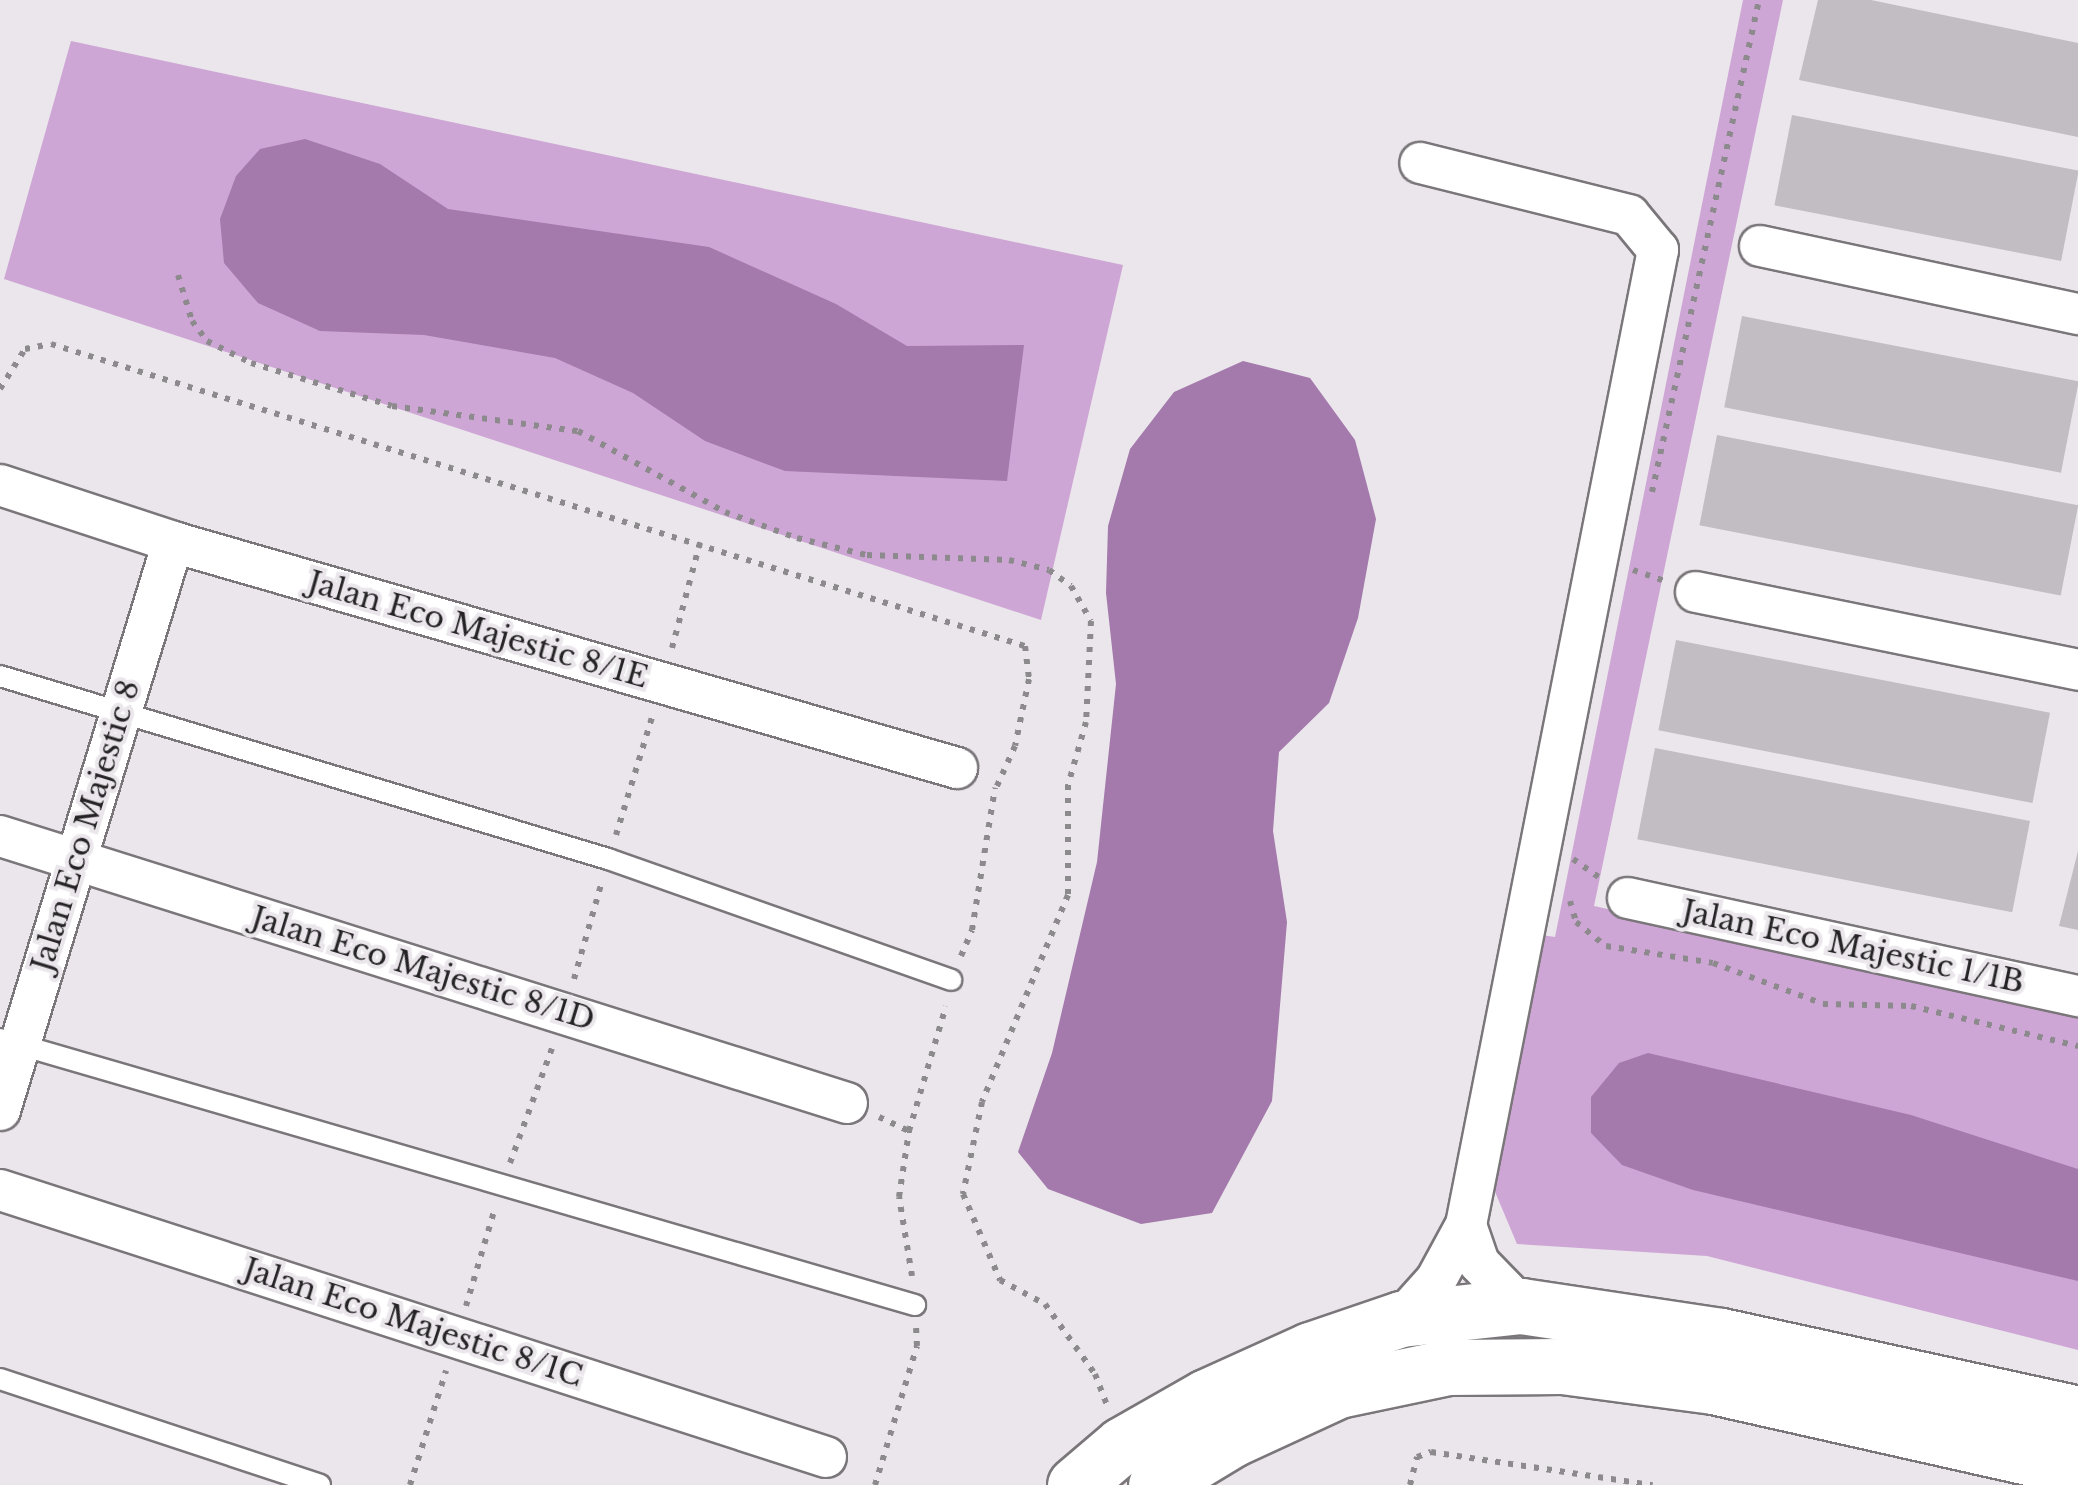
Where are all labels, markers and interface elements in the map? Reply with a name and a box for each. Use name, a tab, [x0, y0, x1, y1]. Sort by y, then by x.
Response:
street label: Jalan Eco Majestic 8/1E	[304, 564, 652, 696]
street label: Jalan Eco Majestic 8	[25, 676, 147, 976]
street label: Jalan Eco Majestic 1/1B	[1679, 893, 2027, 1001]
street label: Jalan Eco Majestic 8/1D	[247, 900, 599, 1038]
street label: Jalan Eco Majestic 8/1C	[239, 1251, 587, 1395]

